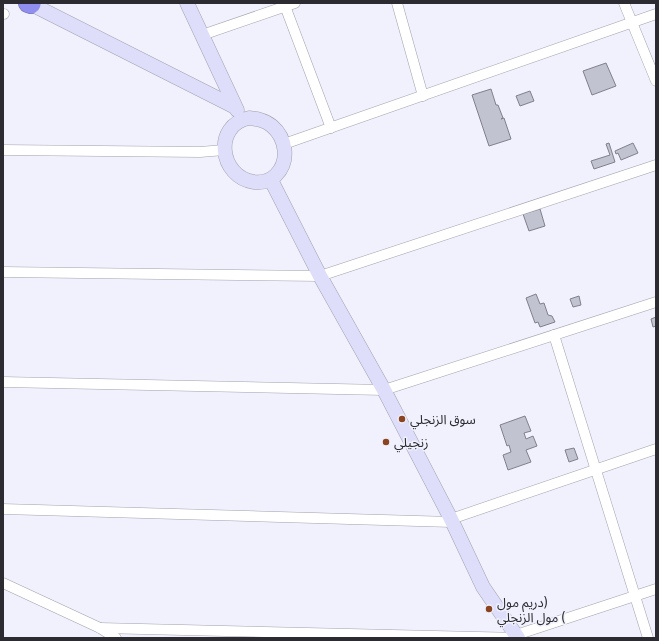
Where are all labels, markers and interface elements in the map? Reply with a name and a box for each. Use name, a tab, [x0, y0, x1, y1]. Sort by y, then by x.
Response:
place label: سوق الزنجلي	[410, 411, 476, 430]
marker: سوق الزنجلي	[397, 414, 407, 424]
place label: زنجيلي	[394, 434, 428, 453]
marker: زنجيلي	[381, 437, 391, 447]
place label: دريم مول) مول الزنجلي (	[497, 594, 565, 628]
marker: دريم مول) مول الزنجلي (	[484, 604, 494, 614]

